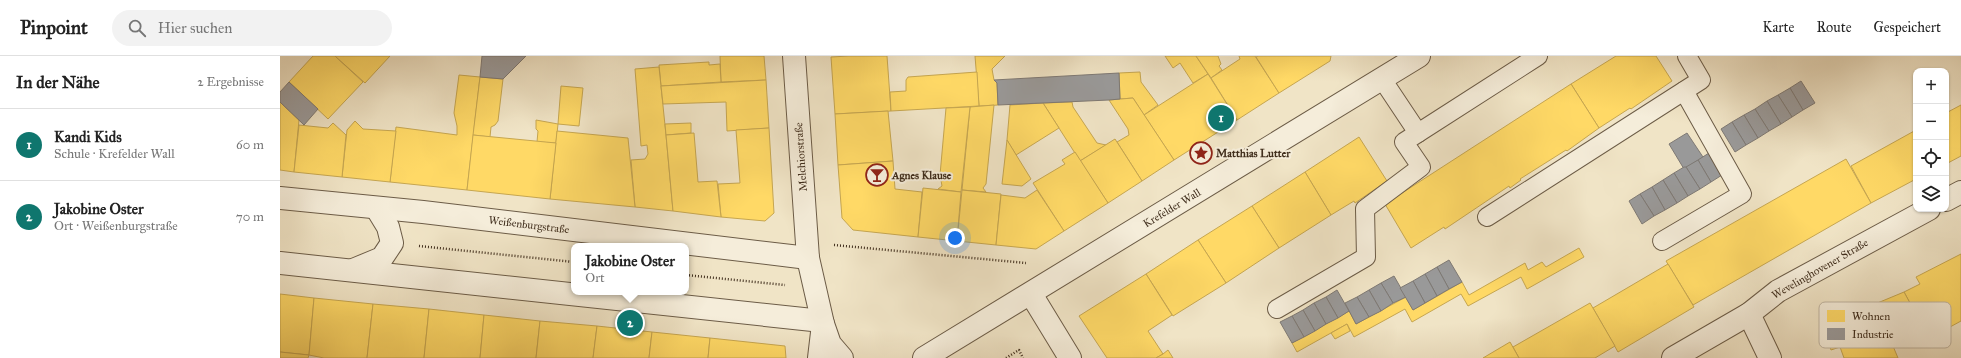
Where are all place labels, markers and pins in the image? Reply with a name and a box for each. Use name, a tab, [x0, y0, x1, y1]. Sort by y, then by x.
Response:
pin: 1	[1208, 103, 1234, 133]
place icon: Matthias Lutter	[1188, 140, 1214, 166]
place label: Matthias Lutter	[1216, 147, 1291, 160]
bar icon: Agnes Klause	[864, 162, 890, 188]
place label: Agnes Klause	[891, 169, 952, 182]
pin: 2	[617, 308, 643, 338]

